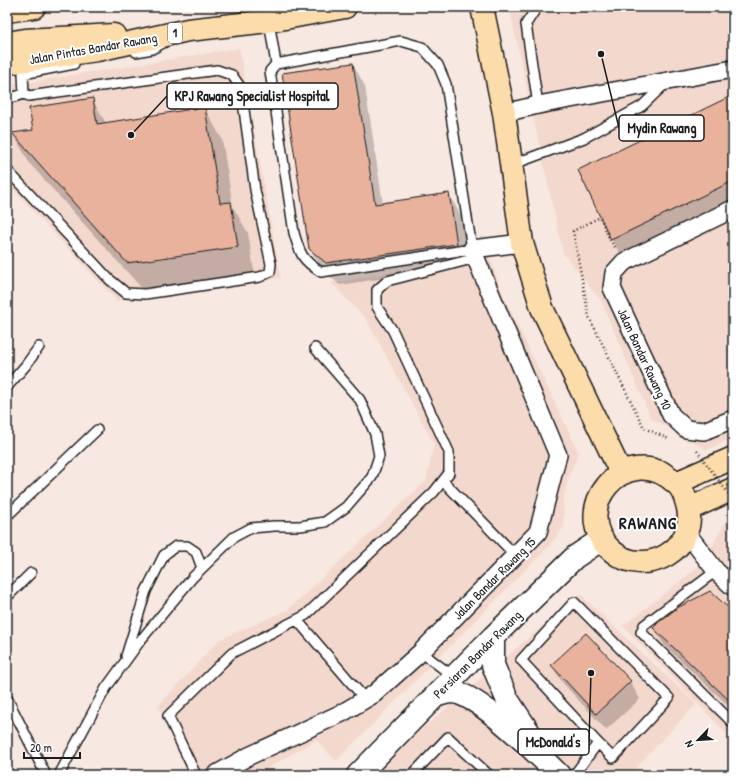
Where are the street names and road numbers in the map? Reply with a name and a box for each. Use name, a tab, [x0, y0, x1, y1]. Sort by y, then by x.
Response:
road number: 1	[168, 23, 182, 43]
street label: Jalan Pintas Bandar Rawang	[28, 28, 159, 68]
street label: Jalan Bandar Rawang 10	[614, 305, 677, 413]
street label: Jalan Bandar Rawang 15	[449, 532, 540, 623]
street label: Persiaran Bandar Rawang	[429, 606, 525, 702]

